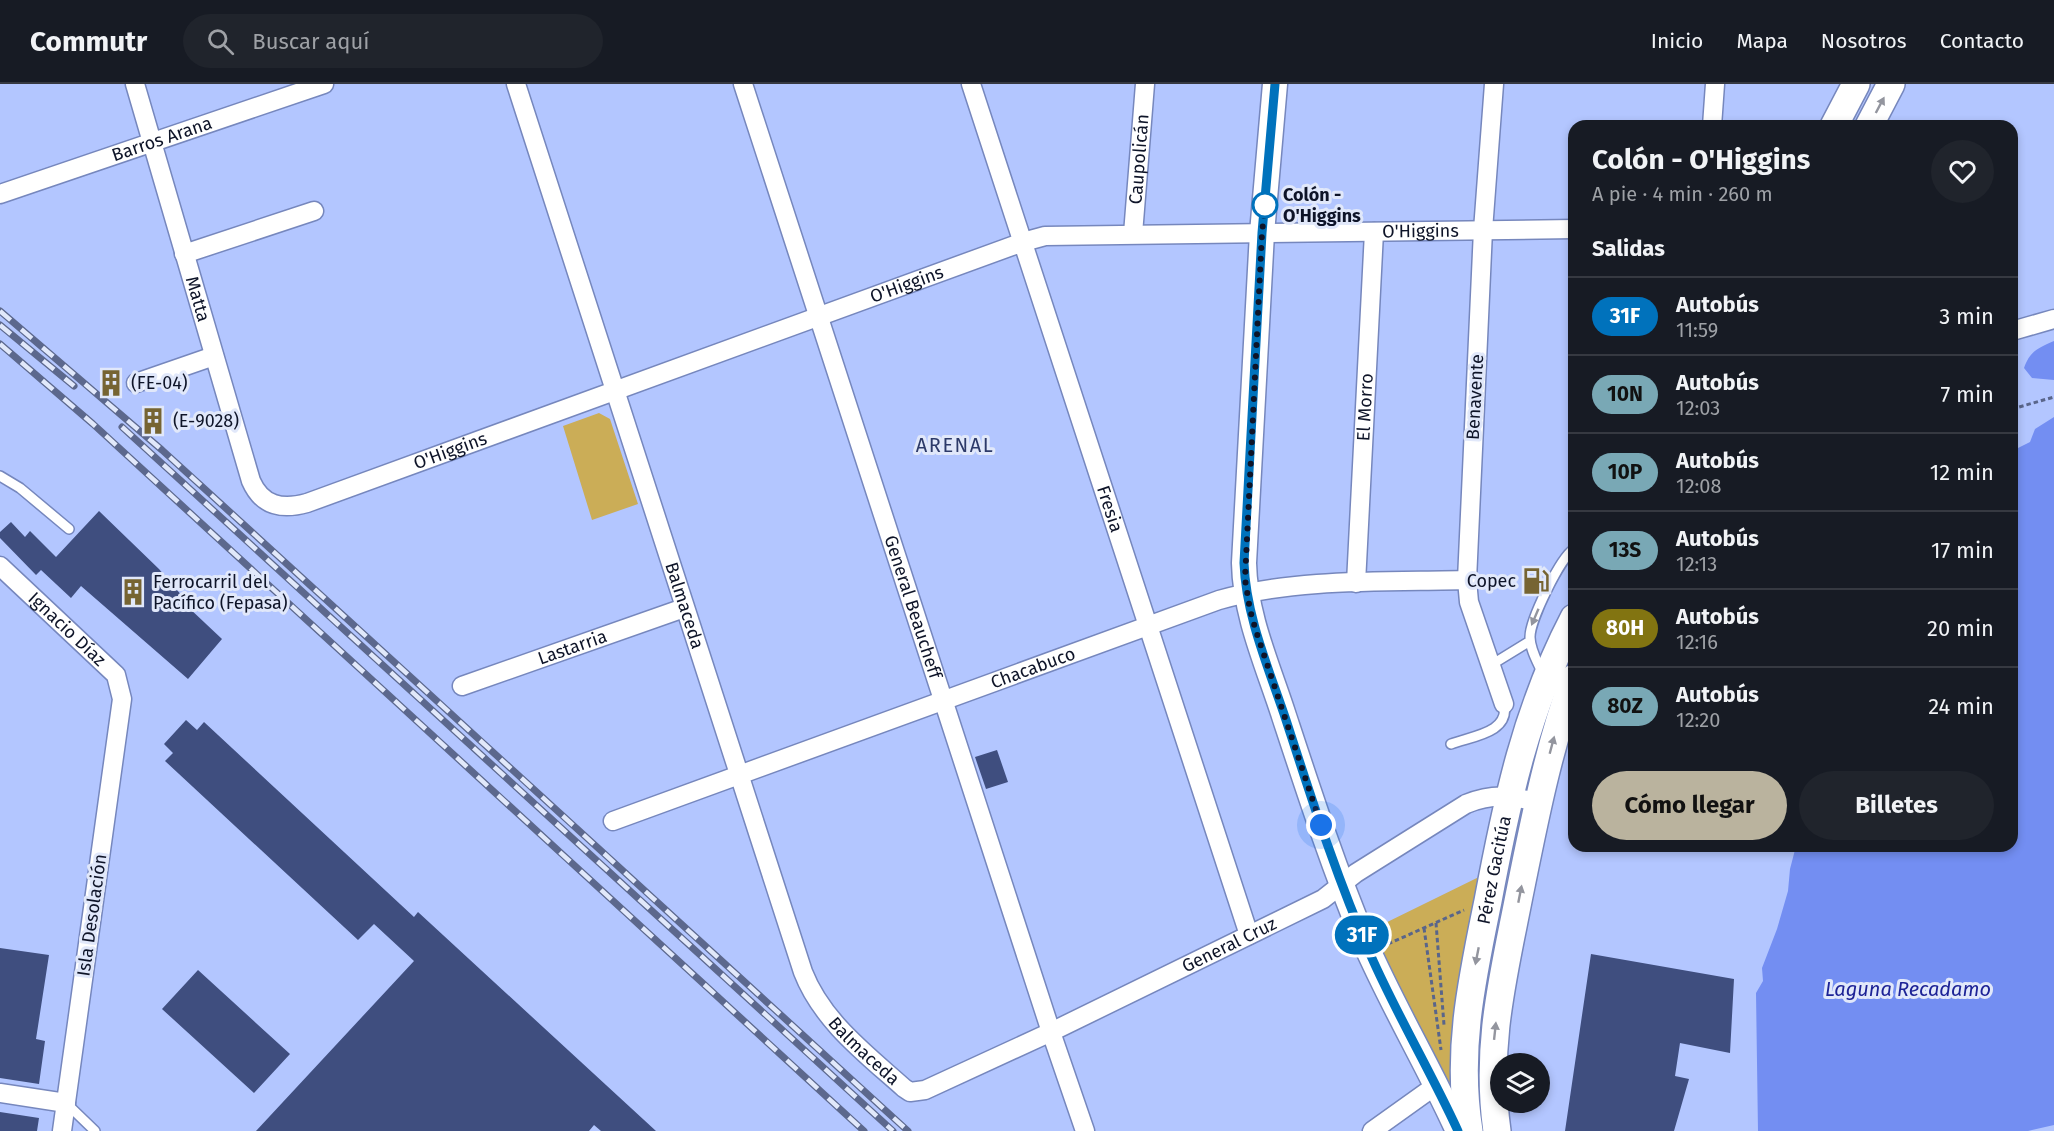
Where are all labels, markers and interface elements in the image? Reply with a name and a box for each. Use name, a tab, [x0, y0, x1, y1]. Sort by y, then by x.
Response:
search box	[183, 14, 603, 68]
text: Commutr	[30, 25, 147, 58]
icon: search	[204, 25, 237, 58]
text: Buscar aquí	[252, 28, 369, 55]
text: Inicio	[1651, 28, 1703, 54]
text: Mapa	[1736, 28, 1788, 54]
text: Nosotros	[1821, 28, 1907, 54]
text: Contacto	[1940, 28, 2024, 54]
one-way arrow	[1875, 96, 1885, 113]
street label: Barros Arana	[109, 112, 215, 166]
street label: Caupolicán	[1124, 113, 1154, 205]
button: heart	[1931, 140, 1994, 203]
text: Colón - O'Higgins	[1592, 143, 1810, 176]
text: A pie · 4 min · 260 m	[1592, 182, 1773, 206]
place label: Colón - O'Higgins	[1283, 184, 1361, 227]
marker: Colón - O'Higgins	[1252, 192, 1278, 218]
street label: O'Higgins	[1382, 220, 1459, 243]
text: Salidas	[1592, 235, 1665, 262]
street label: O'Higgins	[867, 261, 946, 308]
street label: Matta	[181, 274, 215, 324]
text: Autobús	[1676, 291, 1759, 318]
text: 31F	[1610, 303, 1640, 329]
text: 3 min	[1939, 303, 1994, 330]
text: 11:59	[1676, 318, 1718, 342]
street label: Benavente	[1462, 353, 1488, 441]
building icon: (FE-04)	[96, 368, 126, 398]
text: Autobús	[1676, 369, 1759, 396]
place label: (FE-04)	[131, 372, 188, 394]
street label: El Morro	[1352, 373, 1378, 442]
text: 10N	[1607, 381, 1643, 407]
text: 7 min	[1940, 381, 1994, 408]
text: 12:03	[1676, 396, 1720, 420]
building icon: (E-9028)	[138, 406, 168, 436]
place label: (E-9028)	[173, 410, 239, 432]
street label: O'Higgins	[410, 427, 490, 474]
district label: ARENAL	[916, 433, 994, 457]
text: Autobús	[1676, 447, 1759, 474]
text: 10P	[1608, 459, 1642, 485]
text: 12 min	[1930, 459, 1994, 486]
text: 12:08	[1676, 474, 1722, 498]
street label: Fresia	[1092, 483, 1128, 535]
text: Autobús	[1676, 525, 1759, 552]
street label: General Beaucheff	[879, 533, 947, 683]
text: 13S	[1609, 537, 1641, 563]
text: 17 min	[1931, 537, 1994, 564]
text: 12:13	[1676, 552, 1717, 576]
street label: Balmaceda	[660, 559, 709, 652]
fuel station icon: Copec	[1521, 566, 1551, 596]
place label: Copec	[1467, 570, 1516, 592]
place label: Ferrocarril del Pacífico (Fepasa)	[153, 571, 288, 614]
building icon: Ferrocarril del Pacífico (Fepasa)	[118, 577, 148, 607]
street label: Ignacio Díaz	[24, 587, 111, 671]
text: Autobús	[1676, 603, 1759, 630]
one-way arrow	[1530, 609, 1540, 627]
text: 80H	[1606, 615, 1644, 641]
text: 20 min	[1927, 615, 1994, 642]
street label: Lastarria	[535, 625, 610, 669]
text: 12:16	[1676, 630, 1718, 654]
street label: Chacabuco	[988, 642, 1078, 693]
text: Autobús	[1676, 681, 1759, 708]
text: 80Z	[1607, 693, 1643, 719]
text: 24 min	[1928, 693, 1994, 720]
text: 12:20	[1676, 708, 1720, 732]
one-way arrow	[1548, 736, 1557, 754]
button: Cómo llegar	[1592, 771, 1787, 840]
button: Billetes	[1799, 771, 1994, 840]
your location	[1306, 810, 1336, 840]
street label: Pérez Gacitúa	[1473, 813, 1516, 926]
street label: Isla Desolación	[73, 852, 111, 978]
one-way arrow	[1516, 884, 1525, 903]
street label: General Cruz	[1178, 912, 1280, 977]
line badge: 31F	[1328, 916, 1396, 954]
text: 31F	[1347, 922, 1377, 948]
one-way arrow	[1472, 947, 1481, 966]
water label: Laguna Recadamo	[1825, 977, 1991, 1001]
street label: Balmaceda	[824, 1012, 904, 1090]
one-way arrow	[1490, 1021, 1499, 1040]
map controls	[1490, 1053, 1550, 1113]
button: layers	[1490, 1053, 1550, 1113]

